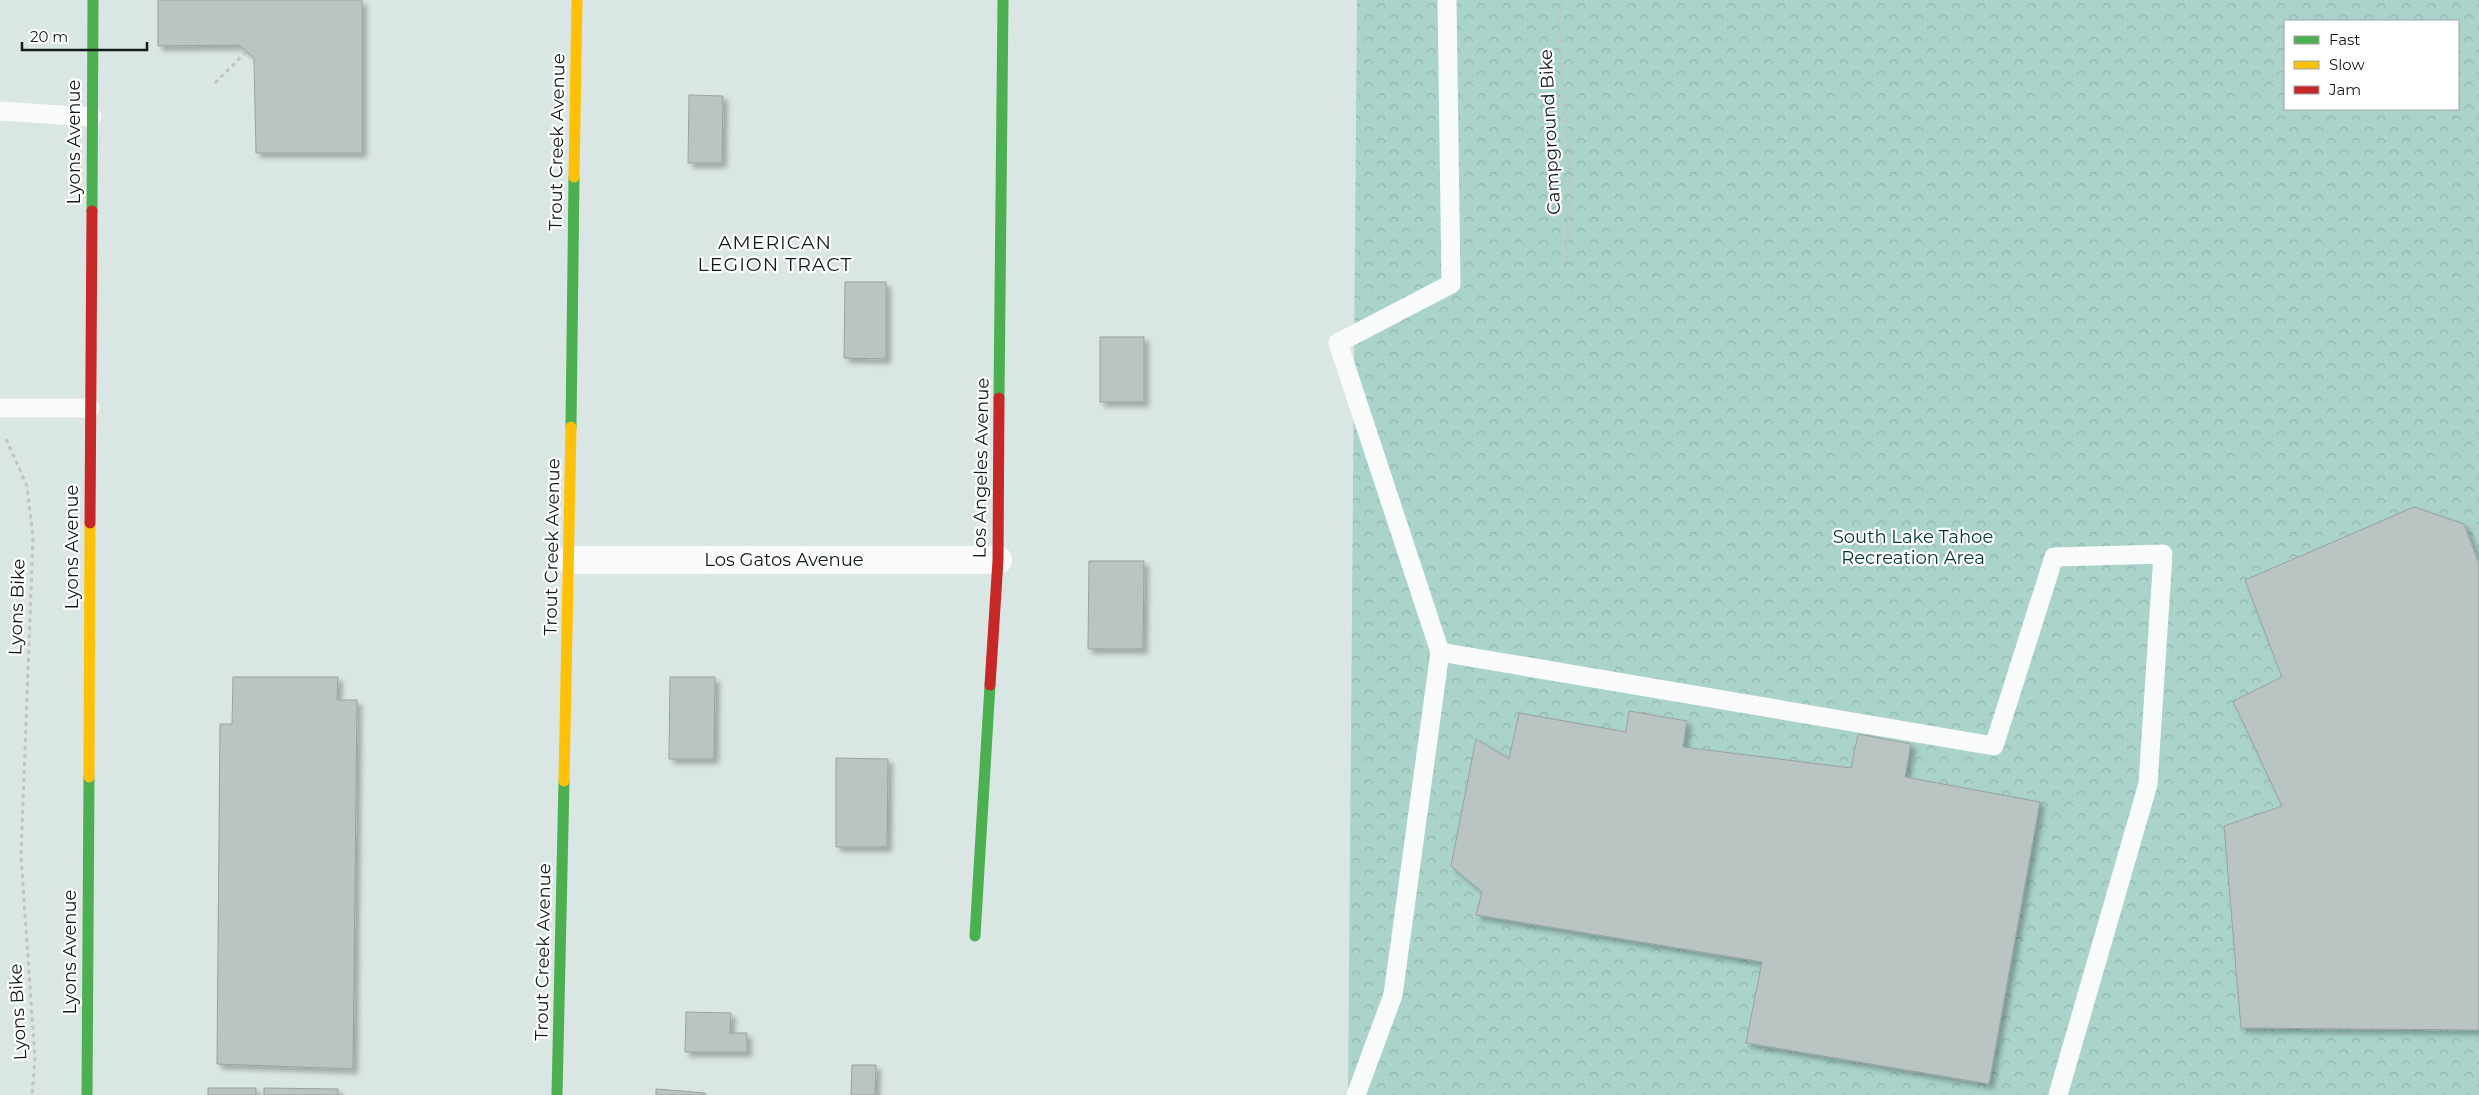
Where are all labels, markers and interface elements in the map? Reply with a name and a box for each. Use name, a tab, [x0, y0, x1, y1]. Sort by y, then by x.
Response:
scale bar	[22, 20, 148, 52]
legend	[2284, 20, 2459, 110]
text: 20 m	[30, 27, 68, 46]
text: Fast	[2329, 30, 2360, 49]
street label: Campground Bike	[1535, 48, 1565, 215]
street label: Trout Creek Avenue	[544, 53, 570, 231]
text: Slow	[2329, 55, 2365, 74]
street label: Lyons Avenue	[63, 79, 85, 204]
text: Jam	[2328, 80, 2361, 99]
district label: AMERICAN LEGION TRACT	[698, 231, 852, 276]
street label: Los Angeles Avenue	[968, 377, 994, 559]
street label: Trout Creek Avenue	[539, 458, 565, 636]
street label: Lyons Avenue	[61, 484, 83, 609]
park label: South Lake Tahoe Recreation Area	[1833, 526, 1993, 569]
street label: Los Gatos Avenue	[704, 549, 864, 571]
street label: Lyons Bike	[4, 558, 30, 656]
street label: Trout Creek Avenue	[530, 863, 556, 1041]
street label: Lyons Avenue	[59, 889, 81, 1014]
street label: Lyons Bike	[4, 963, 32, 1061]

